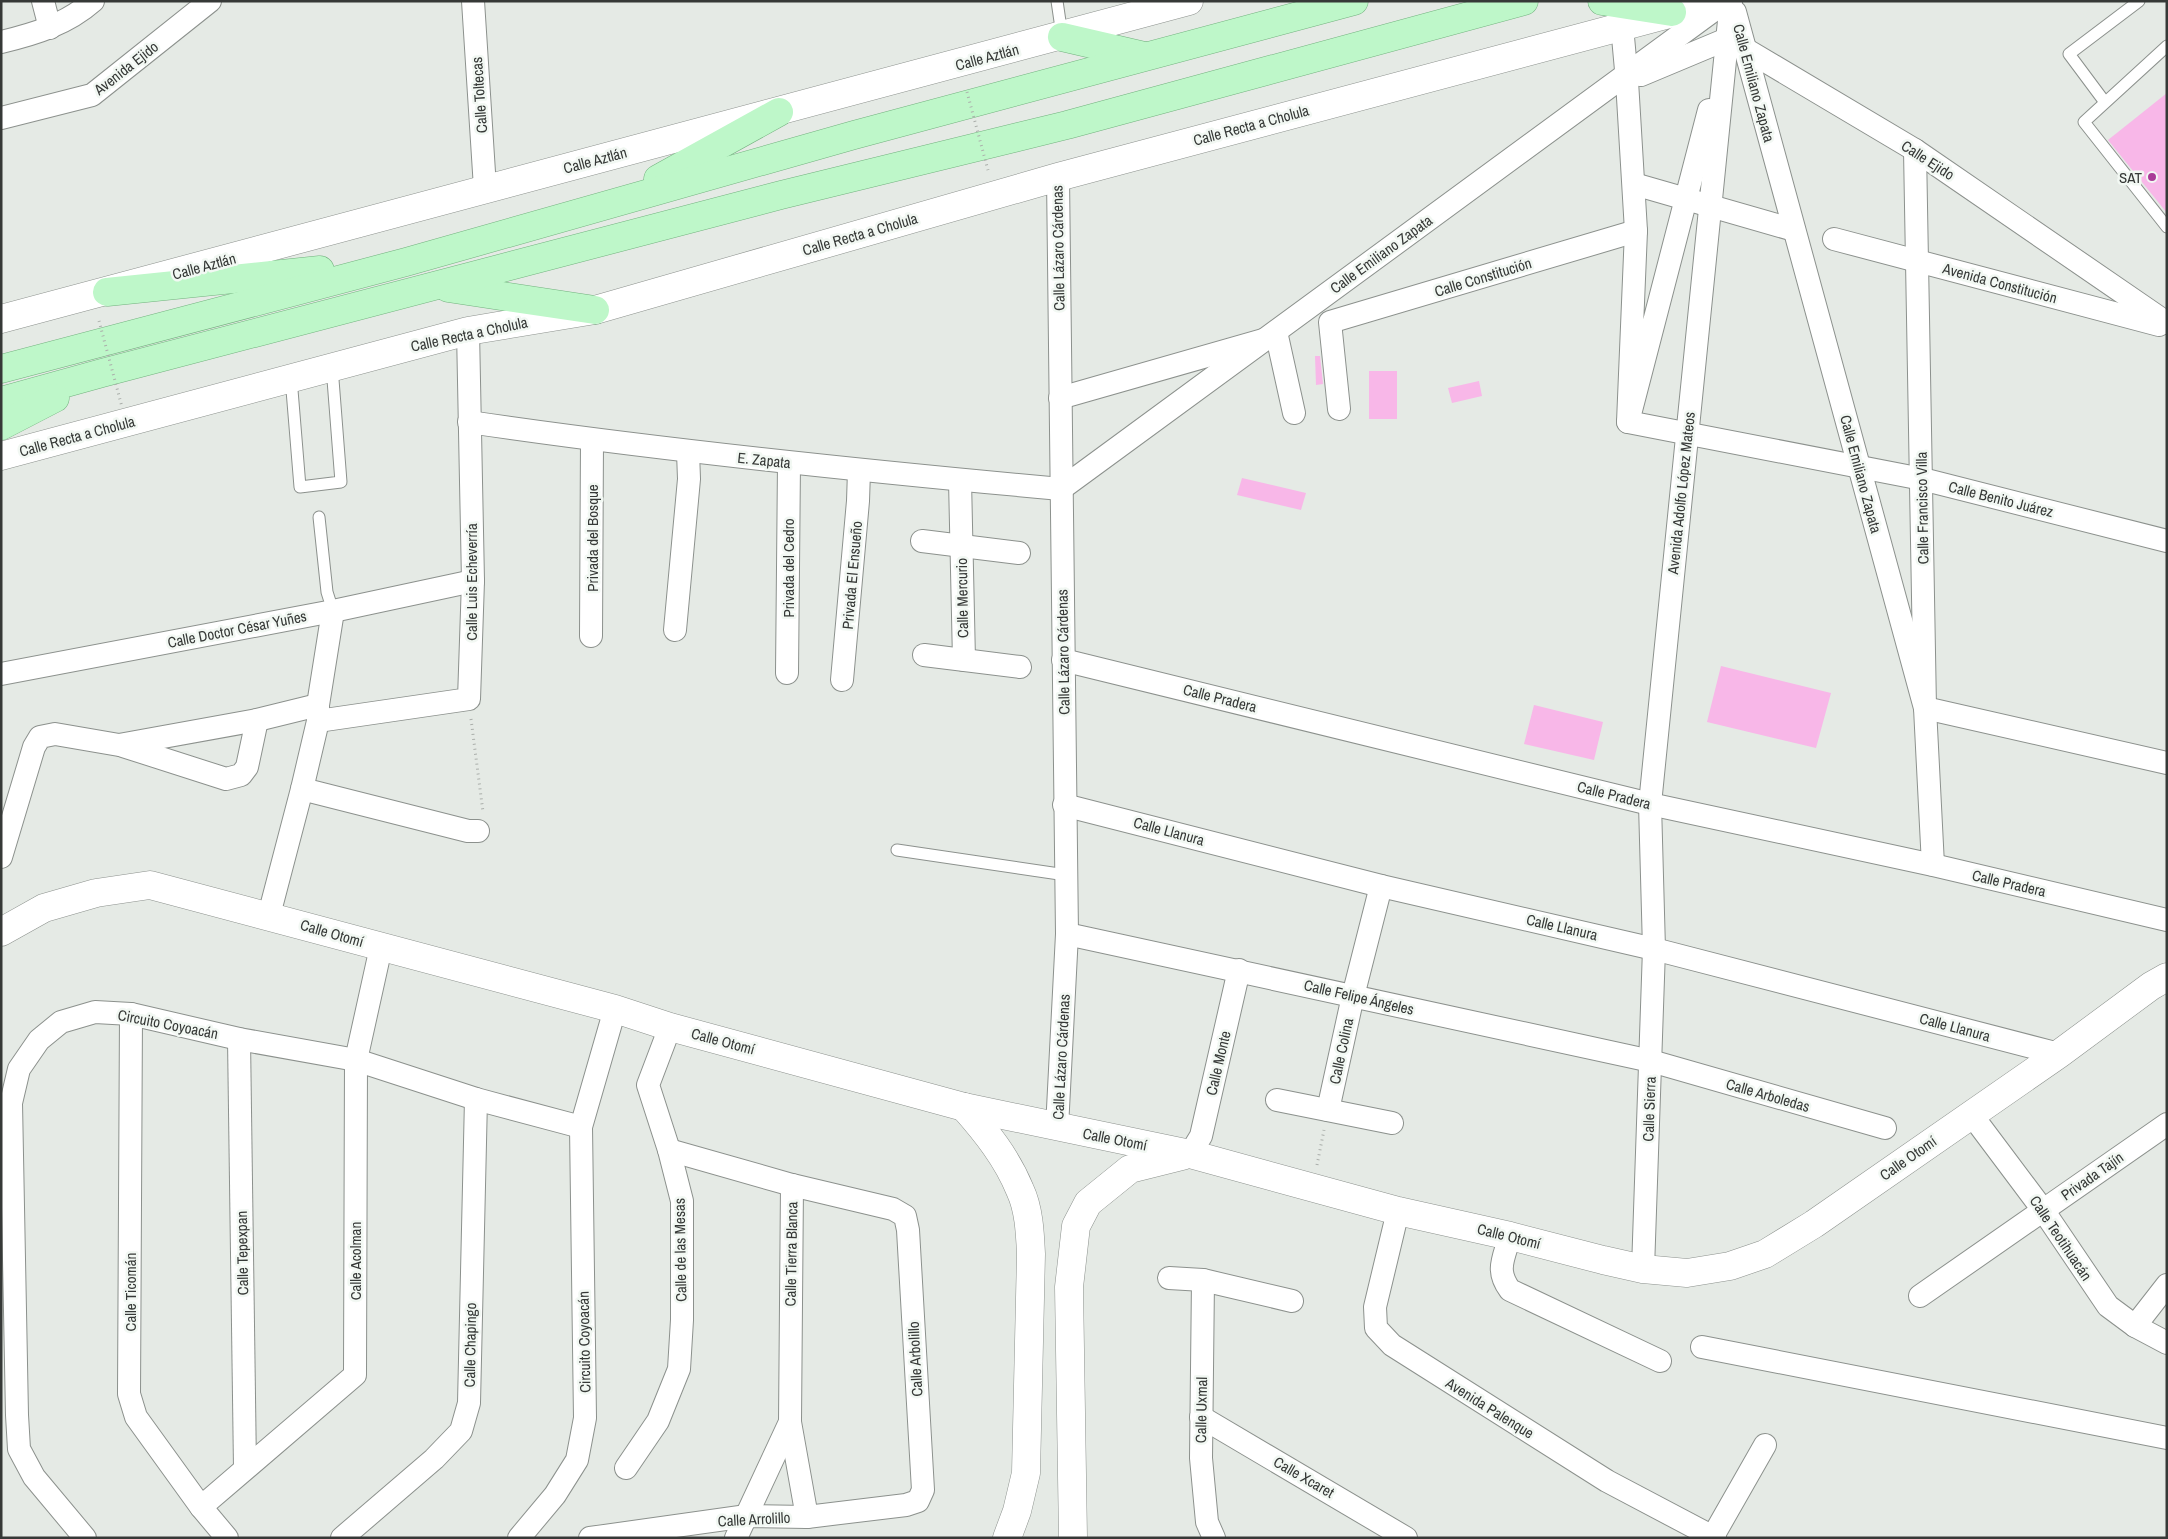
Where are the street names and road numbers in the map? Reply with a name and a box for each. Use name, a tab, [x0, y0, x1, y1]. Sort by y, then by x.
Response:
street label: Calle Emiliano Zapata	[1728, 22, 1780, 145]
street label: Avenida Ejido	[89, 36, 163, 100]
street label: Calle Aztlán	[953, 38, 1021, 76]
street label: Calle Toltecas	[466, 56, 492, 134]
street label: Calle Recta a Cholula	[1191, 99, 1311, 151]
street label: Calle Ejido	[1897, 135, 1959, 185]
street label: Calle Aztlán	[561, 141, 629, 179]
street label: Calle Lázaro Cárdenas	[1046, 185, 1070, 311]
street label: Calle Recta a Cholula	[800, 207, 920, 260]
street label: Calle Emiliano Zapata	[1326, 210, 1437, 298]
street label: Calle Aztlán	[170, 247, 238, 285]
street label: Calle Constitución	[1432, 252, 1534, 302]
street label: Avenida Constitución	[1940, 257, 2059, 308]
street label: Calle Recta a Cholula	[409, 311, 530, 357]
street label: Calle Recta a Cholula	[17, 410, 137, 462]
street label: Avenida Adolfo López Mateos	[1662, 411, 1700, 576]
street label: Calle Emiliano Zapata	[1835, 413, 1887, 536]
street label: E. Zapata	[736, 447, 792, 473]
street label: Calle Francisco Villa	[1911, 451, 1933, 564]
street label: Calle Benito Juárez	[1946, 476, 2056, 522]
street label: Privada del Bosque	[582, 484, 603, 592]
street label: Privada del Cedro	[778, 518, 799, 618]
street label: Privada El Ensueño	[837, 520, 867, 630]
street label: Calle Luis Echeverría	[461, 523, 482, 641]
street label: Calle Mercurio	[951, 558, 973, 638]
street label: Calle Lázaro Cárdenas	[1051, 589, 1075, 715]
street label: Calle Doctor César Yuñes	[166, 605, 308, 653]
street label: Calle Pradera	[1181, 679, 1259, 717]
street label: Calle Pradera	[1575, 776, 1653, 814]
street label: Calle Llanura	[1131, 811, 1207, 851]
street label: Calle Pradera	[1970, 864, 2048, 902]
street label: Calle Llanura	[1524, 909, 1600, 945]
street label: Calle Otomí	[298, 914, 367, 952]
street label: Calle Felipe Ángeles	[1302, 974, 1416, 1020]
street label: Calle Lázaro Cárdenas	[1047, 994, 1075, 1120]
street label: Circuito Coyoacán	[116, 1004, 220, 1044]
street label: Calle Llanura	[1917, 1007, 1993, 1047]
street label: Calle Colina	[1324, 1016, 1358, 1086]
street label: Calle Otomí	[689, 1022, 758, 1060]
street label: Calle Monte	[1200, 1029, 1236, 1097]
street label: Calle Arboledas	[1724, 1073, 1812, 1117]
street label: Calle Sierra	[1637, 1076, 1661, 1142]
street label: Calle Otomí	[1081, 1122, 1149, 1156]
street label: Calle Otomí	[1875, 1130, 1941, 1185]
street label: Privada Tajín	[2057, 1147, 2127, 1205]
street label: Calle Teotihuacán	[2025, 1191, 2097, 1285]
street label: Calle de las Mesas	[669, 1198, 691, 1302]
street label: Calle Tierra Blanca	[780, 1201, 802, 1307]
street label: Calle Tepexpan	[231, 1211, 253, 1295]
street label: Calle Otomí	[1475, 1218, 1544, 1254]
street label: Calle Acolman	[345, 1222, 366, 1300]
street label: Calle Ticomán	[120, 1253, 141, 1331]
street label: Circuito Coyoacán	[573, 1291, 595, 1393]
street label: Calle Chapingo	[459, 1302, 481, 1388]
street label: Calle Arbolillo	[903, 1321, 927, 1397]
street label: Avenida Palenque	[1441, 1372, 1538, 1444]
street label: Calle Uxmal	[1190, 1377, 1212, 1443]
street label: Calle Xcaret	[1270, 1451, 1339, 1503]
street label: Calle Arrolillo	[717, 1507, 791, 1531]

